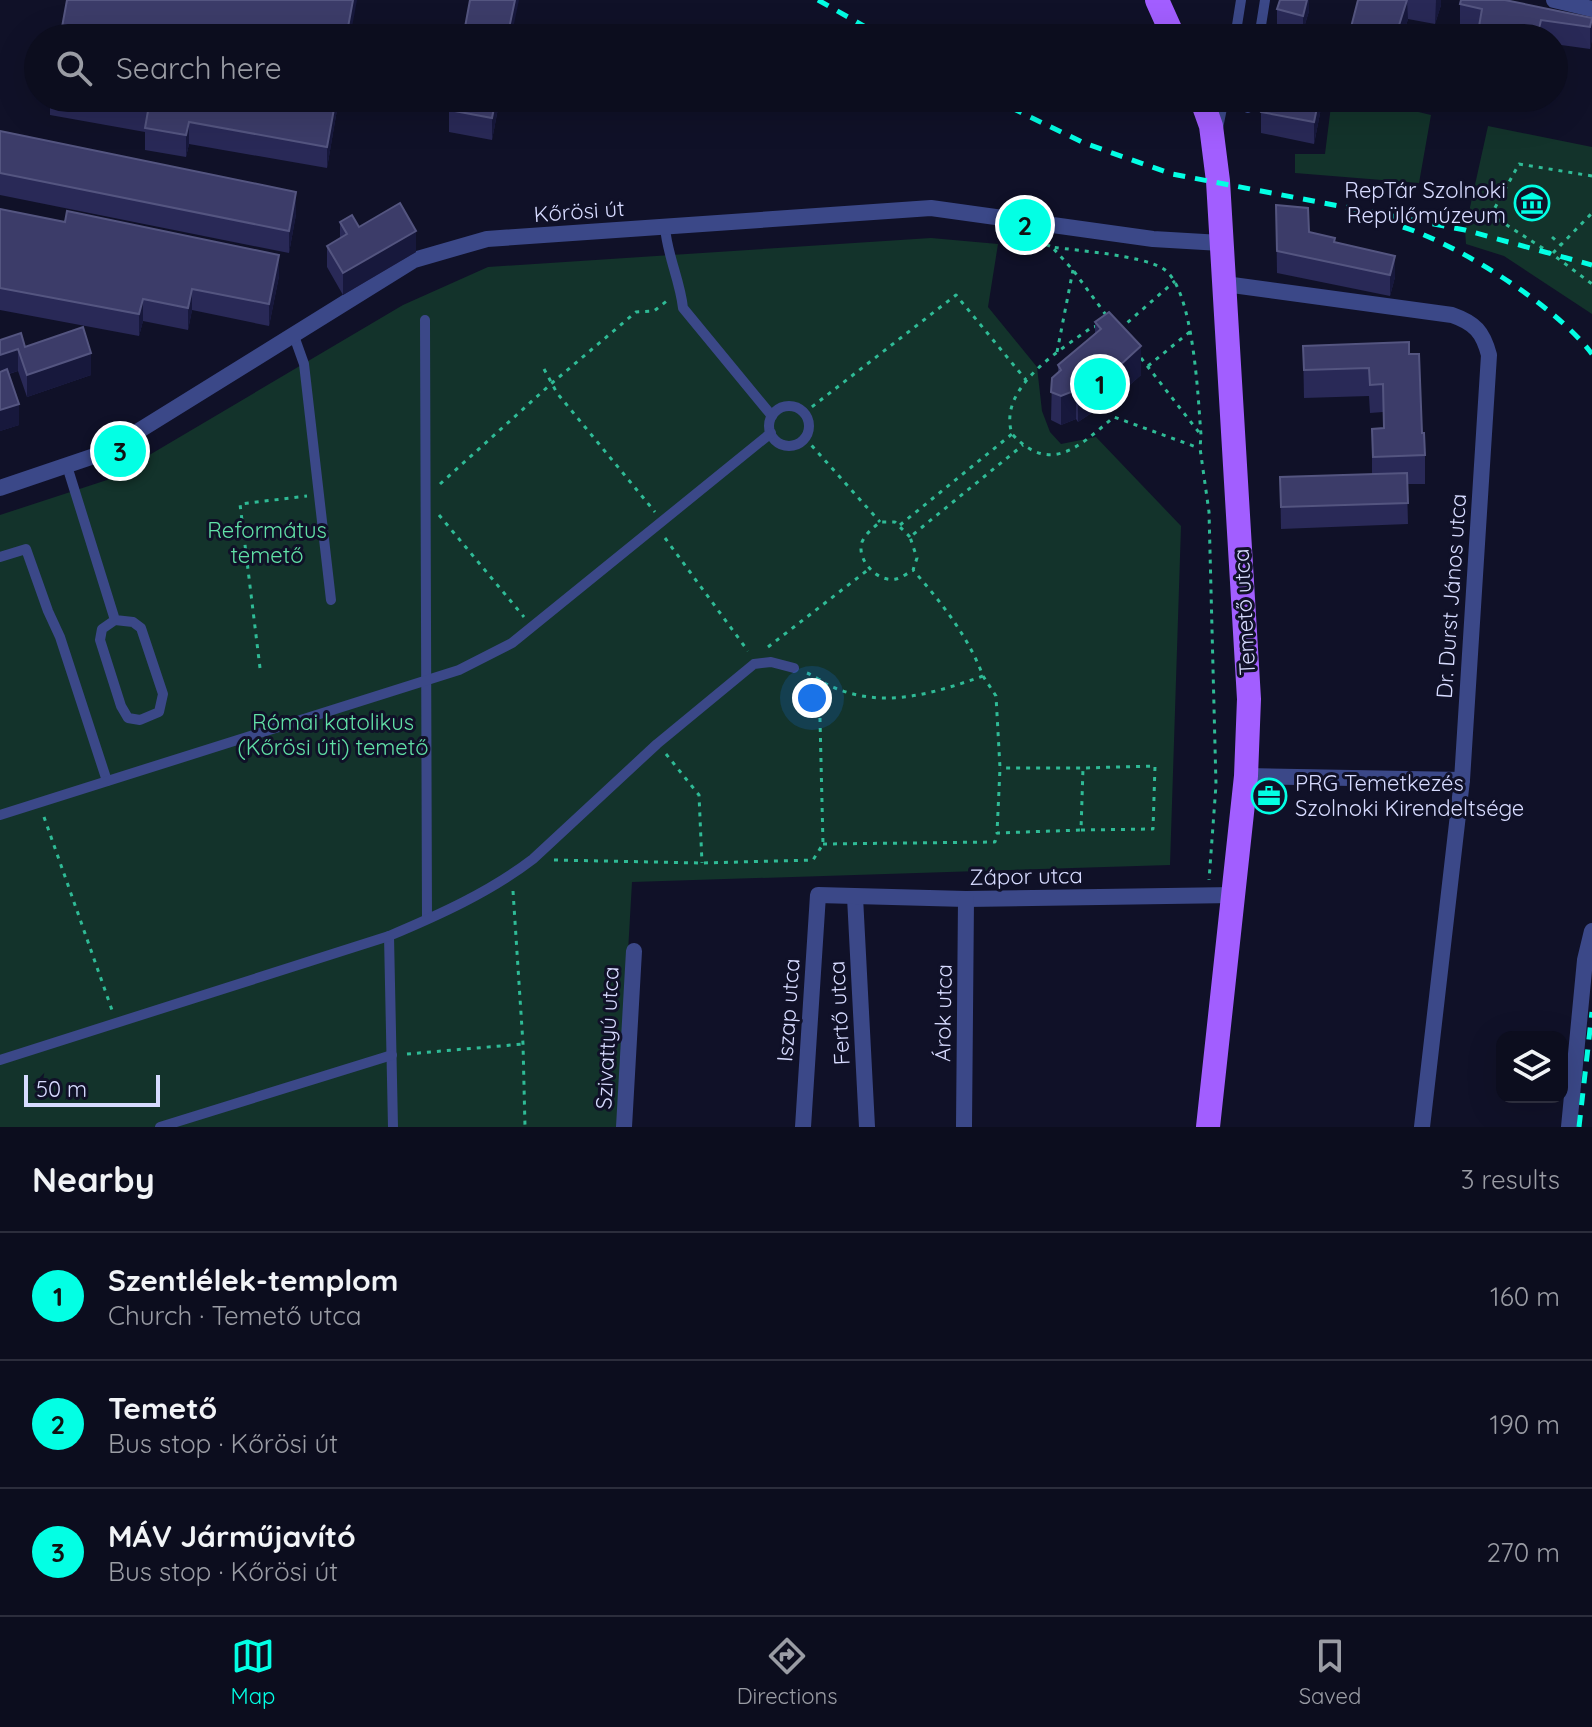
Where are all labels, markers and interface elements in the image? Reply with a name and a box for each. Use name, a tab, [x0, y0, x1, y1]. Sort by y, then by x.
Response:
search box	[24, 24, 1568, 112]
icon: search	[52, 46, 96, 90]
text: Search here	[116, 49, 282, 87]
place label: RepTár Szolnoki Repülőmúzeum	[1344, 176, 1506, 229]
museum icon: RepTár Szolnoki Repülőmúzeum	[1513, 184, 1551, 222]
street label: Kőrösi út	[533, 194, 625, 228]
pin: 2	[999, 195, 1051, 255]
pin: 1	[1074, 354, 1126, 414]
pin: 3	[94, 421, 146, 481]
street label: Dr. Durst János utca	[1430, 493, 1472, 699]
park label: Református temető	[207, 516, 327, 569]
street label: Temető utca	[1227, 548, 1261, 676]
your location	[792, 678, 832, 718]
park label: Római katolikus (Kőrösi úti) temető	[237, 708, 429, 761]
place label: PRG Temetkezés Szolnoki Kirendeltsége	[1295, 769, 1524, 822]
office icon: PRG Temetkezés Szolnoki Kirendeltsége	[1250, 777, 1288, 815]
street label: Zápor utca	[969, 861, 1083, 891]
street label: Iszap utca	[770, 957, 806, 1063]
street label: Fertő utca	[822, 960, 856, 1066]
street label: Árok utca	[928, 964, 958, 1062]
street label: Szivattyú utca	[589, 966, 625, 1110]
map controls	[1496, 1031, 1568, 1103]
button: layers	[1496, 1031, 1568, 1103]
scale bar	[24, 1071, 160, 1107]
text: 50 m	[36, 1075, 87, 1103]
text: Nearby	[32, 1158, 155, 1201]
text: 3 results	[1461, 1163, 1560, 1196]
text: Szentlélek-templom	[108, 1261, 398, 1299]
text: 1	[53, 1280, 63, 1313]
text: 160 m	[1490, 1280, 1560, 1313]
text: Church · Temető utca	[108, 1299, 361, 1332]
text: Temető	[108, 1389, 217, 1427]
text: 2	[51, 1408, 65, 1441]
text: 190 m	[1490, 1408, 1560, 1441]
text: Bus stop · Kőrösi út	[108, 1427, 338, 1460]
text: MÁV Járműjavító	[108, 1517, 356, 1555]
text: 3	[51, 1536, 65, 1569]
text: 270 m	[1486, 1536, 1560, 1569]
text: Bus stop · Kőrösi út	[108, 1555, 338, 1588]
tab: Map	[231, 1634, 275, 1710]
tab: Directions	[737, 1634, 837, 1710]
tab: Saved	[1299, 1634, 1361, 1710]

